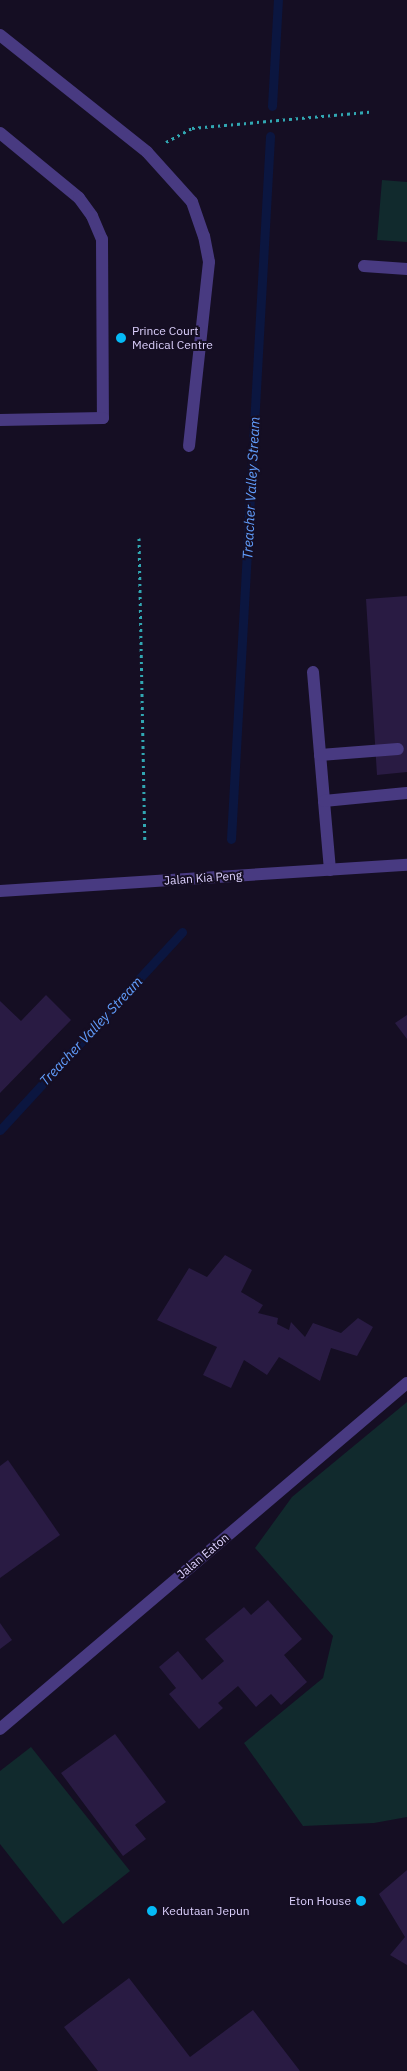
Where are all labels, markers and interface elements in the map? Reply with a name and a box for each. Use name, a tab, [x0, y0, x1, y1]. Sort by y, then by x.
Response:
place label: Prince Court Medical Centre	[132, 324, 213, 352]
marker: Prince Court Medical Centre	[114, 331, 128, 345]
water label: Treacher Valley Stream	[239, 416, 263, 560]
street label: Jalan Kia Peng	[163, 868, 243, 888]
water label: Treacher Valley Stream	[36, 973, 146, 1089]
street label: Jalan Eaton	[174, 1530, 232, 1582]
place label: Eton House	[289, 1894, 351, 1908]
marker: Eton House	[355, 1895, 367, 1907]
place label: Kedutaan Jepun	[162, 1904, 250, 1918]
marker: Kedutaan Jepun	[146, 1905, 158, 1917]

